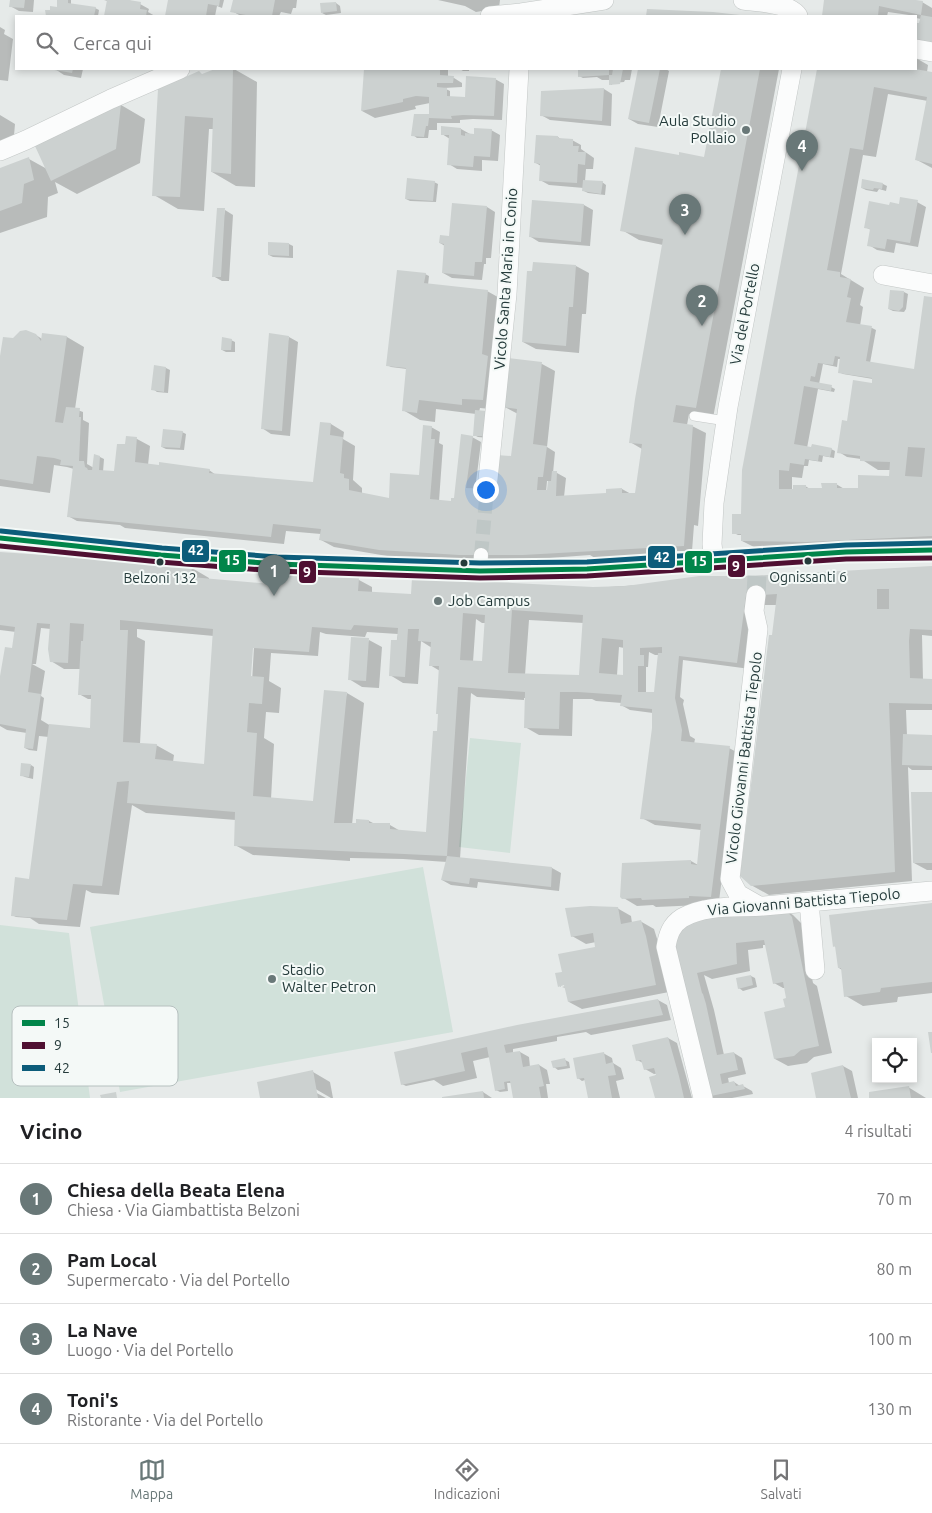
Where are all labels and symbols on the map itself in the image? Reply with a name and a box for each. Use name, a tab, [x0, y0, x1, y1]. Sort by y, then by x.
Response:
place label: Aula Studio Pollaio	[659, 112, 736, 146]
marker: Aula Studio Pollaio	[740, 124, 752, 136]
pin: 4	[786, 130, 818, 171]
street label: Vicolo Santa Maria in Conio	[491, 187, 520, 371]
pin: 3	[669, 194, 701, 235]
street label: Via del Portello	[726, 262, 763, 366]
pin: 2	[686, 285, 718, 326]
your location	[473, 477, 499, 503]
line badge: 42	[181, 539, 210, 563]
text: 42	[188, 542, 204, 558]
line badge: 42	[647, 545, 676, 569]
line badge: 15	[218, 549, 247, 573]
text: 42	[654, 549, 670, 565]
line badge: 15	[684, 550, 713, 574]
text: 15	[224, 552, 240, 568]
text: 15	[691, 553, 707, 569]
line badge: 9	[727, 554, 746, 578]
pin: 1	[258, 555, 290, 596]
marker: Ognissanti 6	[803, 556, 813, 566]
marker: Belzoni 132	[155, 557, 165, 567]
unlabelled marker	[459, 558, 469, 568]
text: 9	[732, 558, 740, 574]
line badge: 9	[298, 560, 317, 584]
text: 9	[303, 564, 311, 580]
place label: Ognissanti 6	[769, 569, 847, 585]
place label: Belzoni 132	[123, 570, 197, 586]
place label: Job Campus	[448, 592, 530, 609]
marker: Job Campus	[432, 595, 444, 607]
street label: Vicolo Giovanni Battista Tiepolo	[722, 651, 765, 865]
street label: Via Giovanni Battista Tiepolo	[707, 885, 901, 918]
place label: Stadio Walter Petron	[282, 961, 376, 995]
marker: Stadio Walter Petron	[266, 973, 278, 985]
legend	[12, 1006, 178, 1086]
text: 15	[54, 1015, 70, 1031]
text: 9	[54, 1037, 62, 1053]
text: 42	[54, 1060, 70, 1076]

